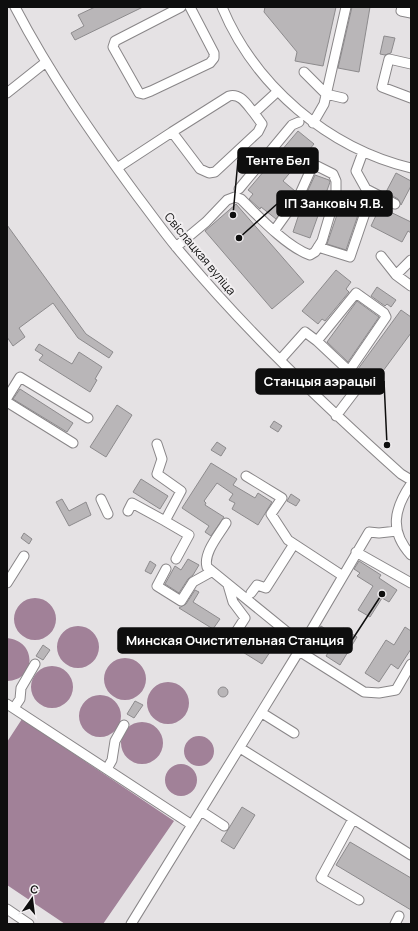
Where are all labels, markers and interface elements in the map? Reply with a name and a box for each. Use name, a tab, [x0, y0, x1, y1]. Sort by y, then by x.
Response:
callout: Тенте Бел	[238, 148, 318, 173]
text: Тенте Бел	[246, 151, 310, 169]
callout: ІП Занковіч Я.В.	[277, 191, 392, 216]
text: ІП Занковіч Я.В.	[284, 194, 384, 212]
street label: Свіслацкая вуліца	[161, 209, 240, 299]
callout: Станцыя аэрацыі	[256, 369, 384, 394]
text: Станцыя аэрацыі	[264, 372, 376, 390]
callout: Минская Очистительная Станция	[118, 628, 352, 653]
text: Минская Очистительная Станция	[126, 631, 344, 649]
north arrow	[12, 879, 52, 919]
text: С	[29, 881, 40, 897]

